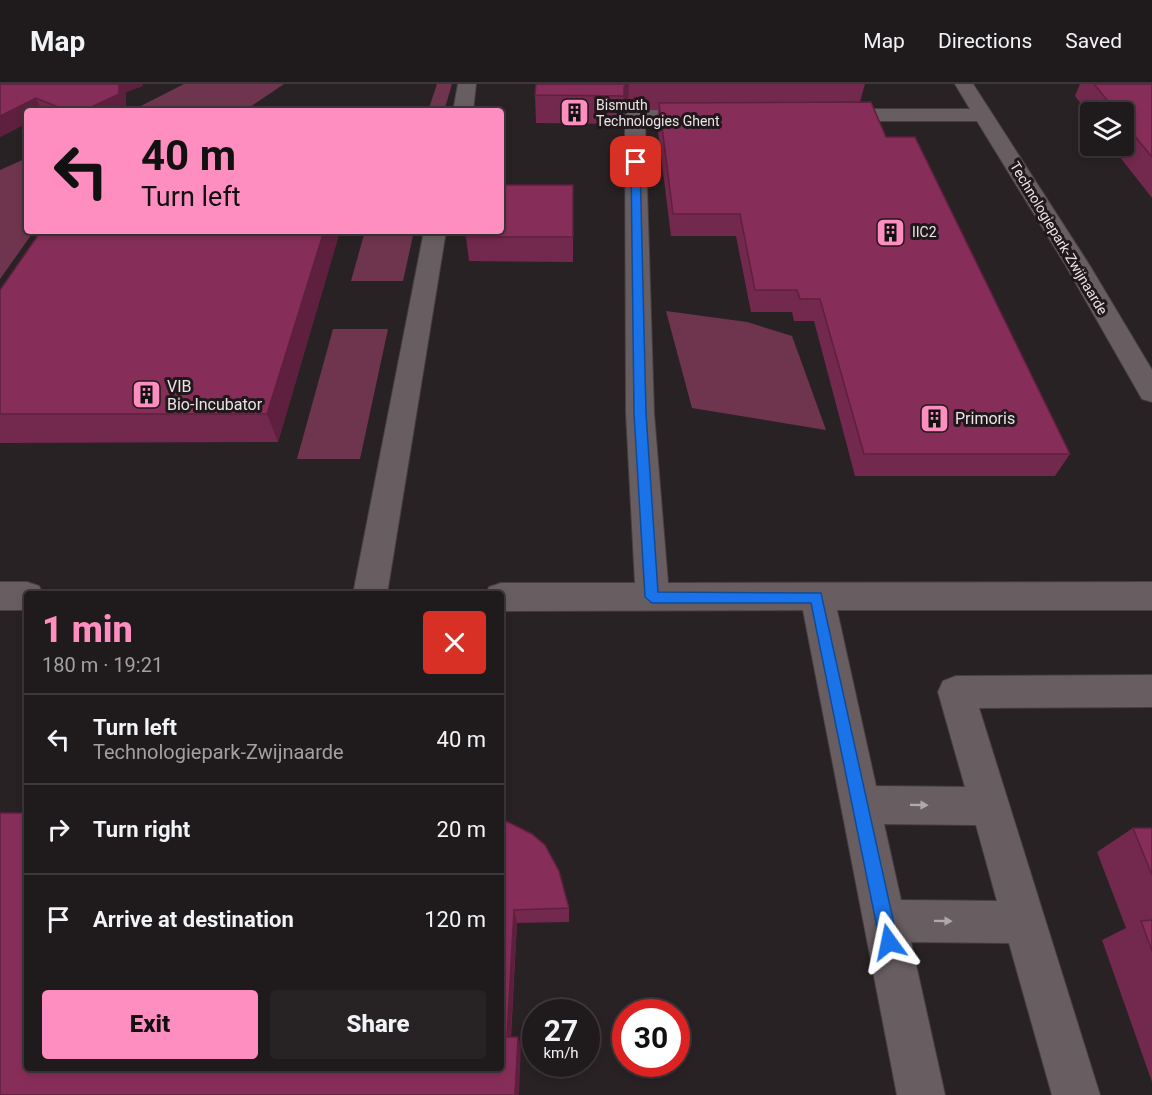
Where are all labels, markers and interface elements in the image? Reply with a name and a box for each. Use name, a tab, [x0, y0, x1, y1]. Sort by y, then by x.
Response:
text: Map	[30, 25, 85, 58]
text: Map	[863, 29, 905, 53]
text: Directions	[938, 29, 1032, 53]
text: Saved	[1065, 29, 1122, 53]
building icon: Bismuth Technologies Ghent	[559, 97, 591, 129]
place label: Bismuth Technologies Ghent	[596, 97, 720, 129]
map controls	[1080, 102, 1134, 156]
button: layers	[1080, 102, 1134, 156]
text: 40 m	[141, 131, 236, 180]
icon: left	[42, 132, 120, 210]
pin	[610, 136, 661, 187]
icon: arrive	[619, 145, 652, 178]
street label: Technologiepark-Zwijnaarde	[1007, 159, 1111, 317]
text: Turn left	[141, 181, 241, 213]
building icon: IIC2	[875, 216, 907, 248]
place label: IIC2	[912, 224, 937, 240]
place label: VIB Bio-Incubator	[167, 377, 263, 414]
building icon: VIB Bio-Incubator	[130, 379, 162, 411]
building icon: Primoris	[918, 402, 950, 434]
place label: Primoris	[955, 409, 1015, 428]
text: 1 min	[42, 609, 133, 651]
button: close	[423, 611, 486, 674]
text: 180 m · 19:21	[42, 653, 163, 677]
text: Turn left	[93, 715, 177, 740]
icon: left	[42, 723, 75, 756]
text: 40 m	[437, 727, 486, 752]
text: Technologiepark-Zwijnaarde	[93, 740, 344, 764]
one-way arrow	[910, 800, 929, 810]
icon: right	[42, 813, 75, 846]
text: Turn right	[93, 817, 190, 842]
text: 20 m	[437, 817, 486, 842]
icon: arrive	[42, 903, 75, 936]
text: Arrive at destination	[93, 907, 294, 932]
text: 120 m	[424, 907, 486, 932]
position arrow	[857, 910, 921, 974]
one-way arrow	[934, 916, 953, 926]
button: Exit	[42, 990, 258, 1059]
button: Share	[270, 990, 486, 1059]
speed limit sign: 30	[612, 999, 690, 1077]
text: 27	[544, 1013, 578, 1048]
text: km/h	[543, 1044, 579, 1062]

